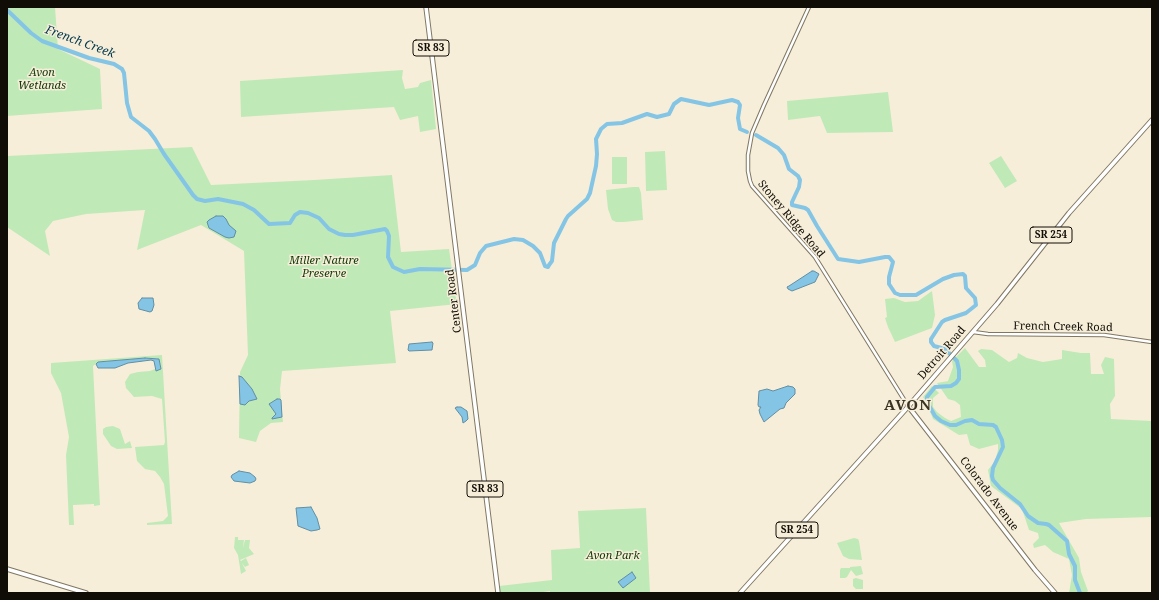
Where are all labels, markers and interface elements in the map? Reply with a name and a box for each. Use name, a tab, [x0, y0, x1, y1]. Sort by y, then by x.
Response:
water label: French Creek	[43, 23, 117, 61]
road number: SR 83	[413, 40, 449, 56]
park label: Avon Wetlands	[18, 66, 66, 92]
street label: Stoney Ridge Road	[755, 178, 827, 260]
road number: SR 254	[1030, 227, 1072, 243]
park label: Miller Nature Preserve	[289, 254, 359, 280]
street label: Center Road	[444, 268, 464, 334]
street label: French Creek Road	[1013, 320, 1113, 334]
street label: Detroit Road	[915, 324, 969, 382]
district label: AVON	[884, 397, 932, 415]
street label: Colorado Avenue	[957, 454, 1021, 534]
road number: SR 83	[467, 481, 503, 497]
road number: SR 254	[776, 522, 818, 538]
park label: Avon Park	[586, 549, 640, 563]

